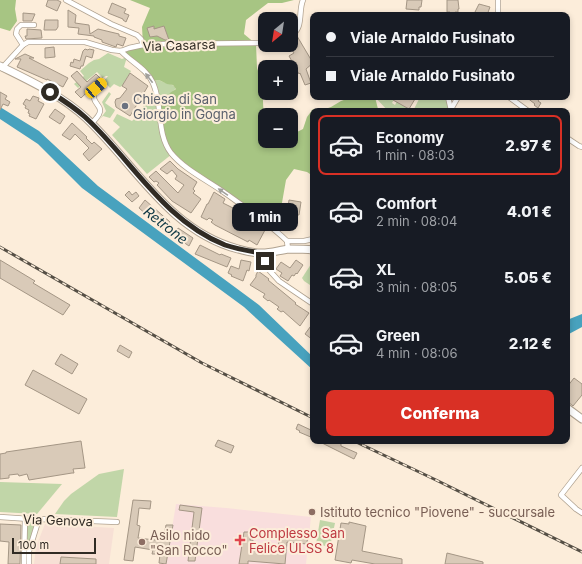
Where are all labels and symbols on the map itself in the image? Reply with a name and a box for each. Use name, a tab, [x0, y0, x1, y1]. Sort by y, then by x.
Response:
north arrow	[258, 12, 298, 52]
street label: Via Casarsa	[142, 36, 216, 54]
one-way arrow	[145, 73, 154, 84]
car	[83, 76, 109, 100]
route start	[41, 83, 59, 101]
place label: Chiesa di San Giorgio in Gogna	[133, 91, 236, 122]
marker: Chiesa di San Giorgio in Gogna	[120, 101, 130, 111]
one-way arrow	[218, 188, 228, 196]
water label: Retrone	[141, 203, 191, 247]
callout: 1 min	[232, 203, 298, 231]
route end	[256, 252, 274, 270]
place label: Istituto tecnico "Piovene" - succursale	[320, 504, 555, 520]
marker: Istituto tecnico "Piovene" - succursale	[307, 507, 317, 517]
street label: Via Genova	[23, 511, 93, 529]
place label: Complesso San Felice ULSS 8	[249, 525, 345, 556]
place label: Asilo nido "San Rocco"	[150, 527, 228, 558]
marker: Complesso San Felice ULSS 8	[234, 534, 246, 546]
scale bar	[12, 536, 96, 555]
marker: Asilo nido "San Rocco"	[137, 537, 147, 547]

